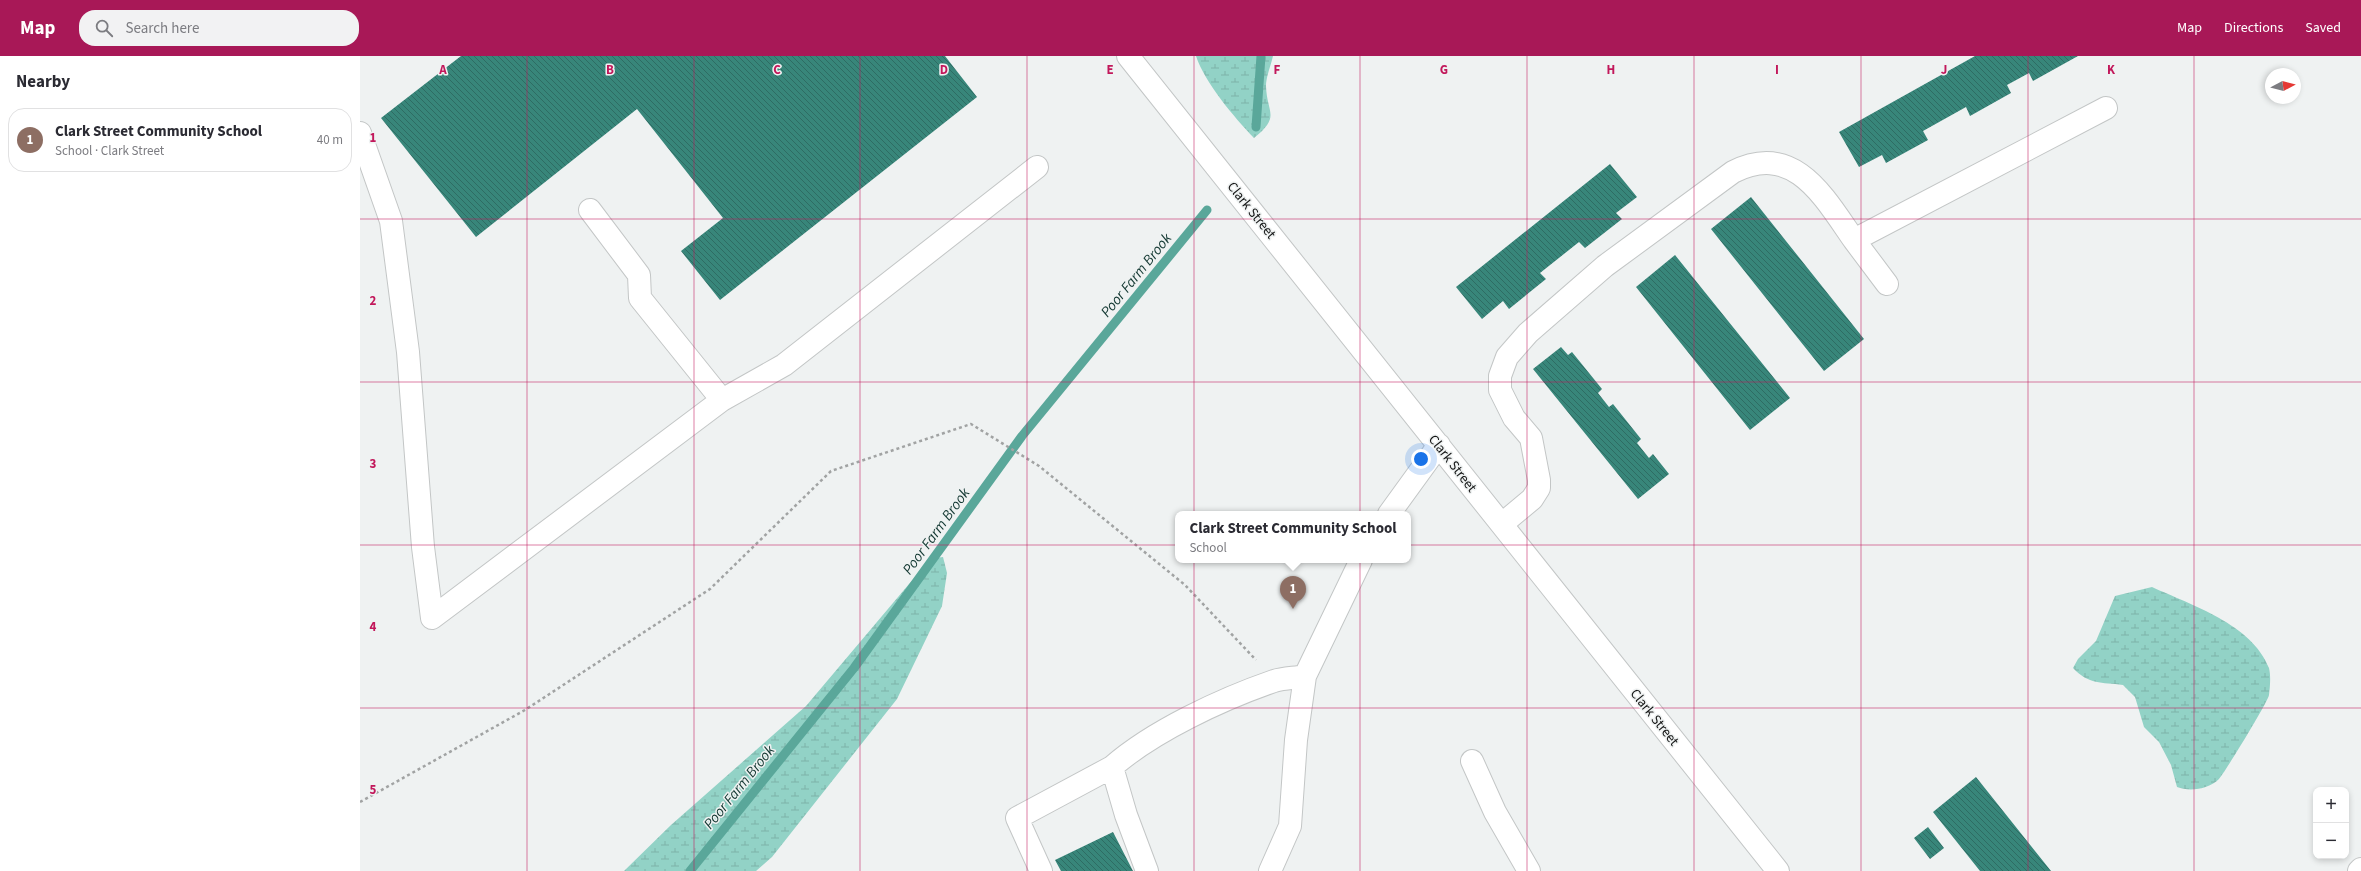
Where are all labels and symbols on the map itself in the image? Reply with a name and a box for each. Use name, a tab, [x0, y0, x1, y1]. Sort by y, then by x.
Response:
text: A	[438, 61, 447, 79]
text: B	[606, 61, 614, 79]
text: C	[773, 61, 781, 79]
text: D	[940, 61, 948, 79]
text: E	[1106, 61, 1114, 79]
text: F	[1274, 61, 1281, 79]
text: G	[1440, 61, 1448, 79]
text: H	[1607, 61, 1615, 79]
text: I	[1775, 61, 1779, 79]
text: J	[1941, 61, 1947, 79]
text: K	[2107, 61, 2116, 79]
north arrow	[2265, 68, 2301, 104]
text: 1	[370, 129, 377, 147]
street label: Clark Street	[1222, 178, 1281, 244]
water label: Poor Farm Brook	[1096, 228, 1177, 322]
text: 2	[370, 292, 377, 310]
street label: Clark Street	[1423, 431, 1481, 497]
your location	[1411, 449, 1431, 469]
text: 3	[370, 455, 377, 473]
water label: Poor Farm Brook	[898, 483, 976, 579]
pin: 1	[1280, 576, 1306, 609]
text: 4	[370, 618, 377, 636]
street label: Clark Street	[1625, 685, 1684, 751]
water label: Poor Farm Brook	[699, 740, 780, 834]
text: 5	[370, 781, 377, 799]

